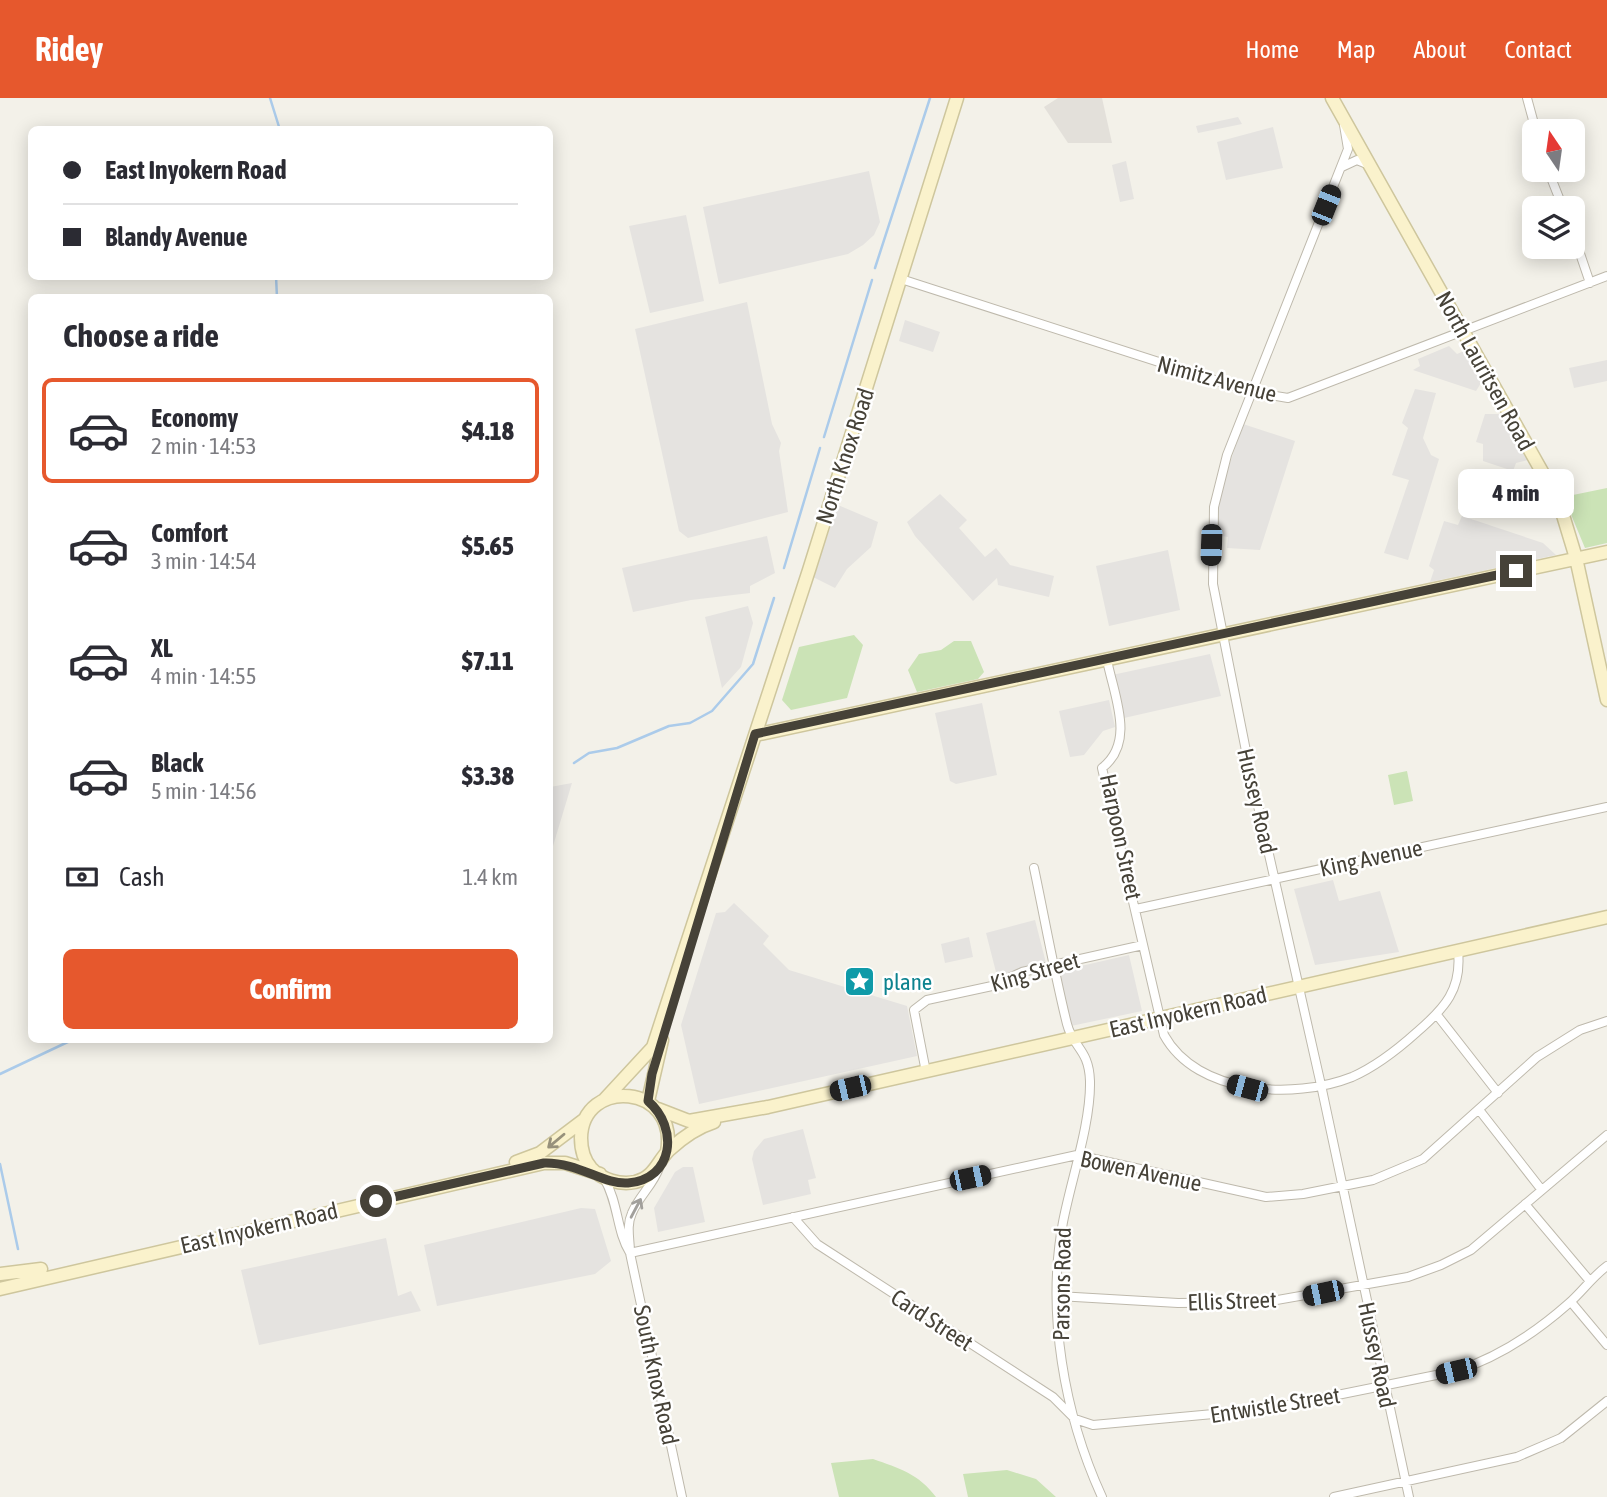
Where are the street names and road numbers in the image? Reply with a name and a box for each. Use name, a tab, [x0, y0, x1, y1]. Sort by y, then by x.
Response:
street label: North Lauritsen Road	[1430, 287, 1540, 455]
street label: Nimitz Avenue	[1155, 351, 1279, 407]
street label: North Knox Road	[811, 385, 879, 527]
street label: Hussey Road	[1232, 746, 1282, 856]
street label: Harpoon Street	[1095, 772, 1147, 902]
street label: King Avenue	[1317, 834, 1425, 882]
street label: King Street	[988, 947, 1082, 997]
street label: East Inyokern Road	[1107, 981, 1269, 1043]
street label: Bowen Avenue	[1078, 1145, 1204, 1197]
street label: East Inyokern Road	[178, 1197, 340, 1259]
street label: Parsons Road	[1048, 1227, 1076, 1341]
street label: Card Street	[886, 1284, 978, 1356]
street label: Ellis Street	[1187, 1286, 1277, 1316]
street label: Hussey Road	[1353, 1300, 1401, 1410]
street label: South Knox Road	[629, 1303, 683, 1447]
street label: Entwistle Street	[1208, 1382, 1342, 1428]

